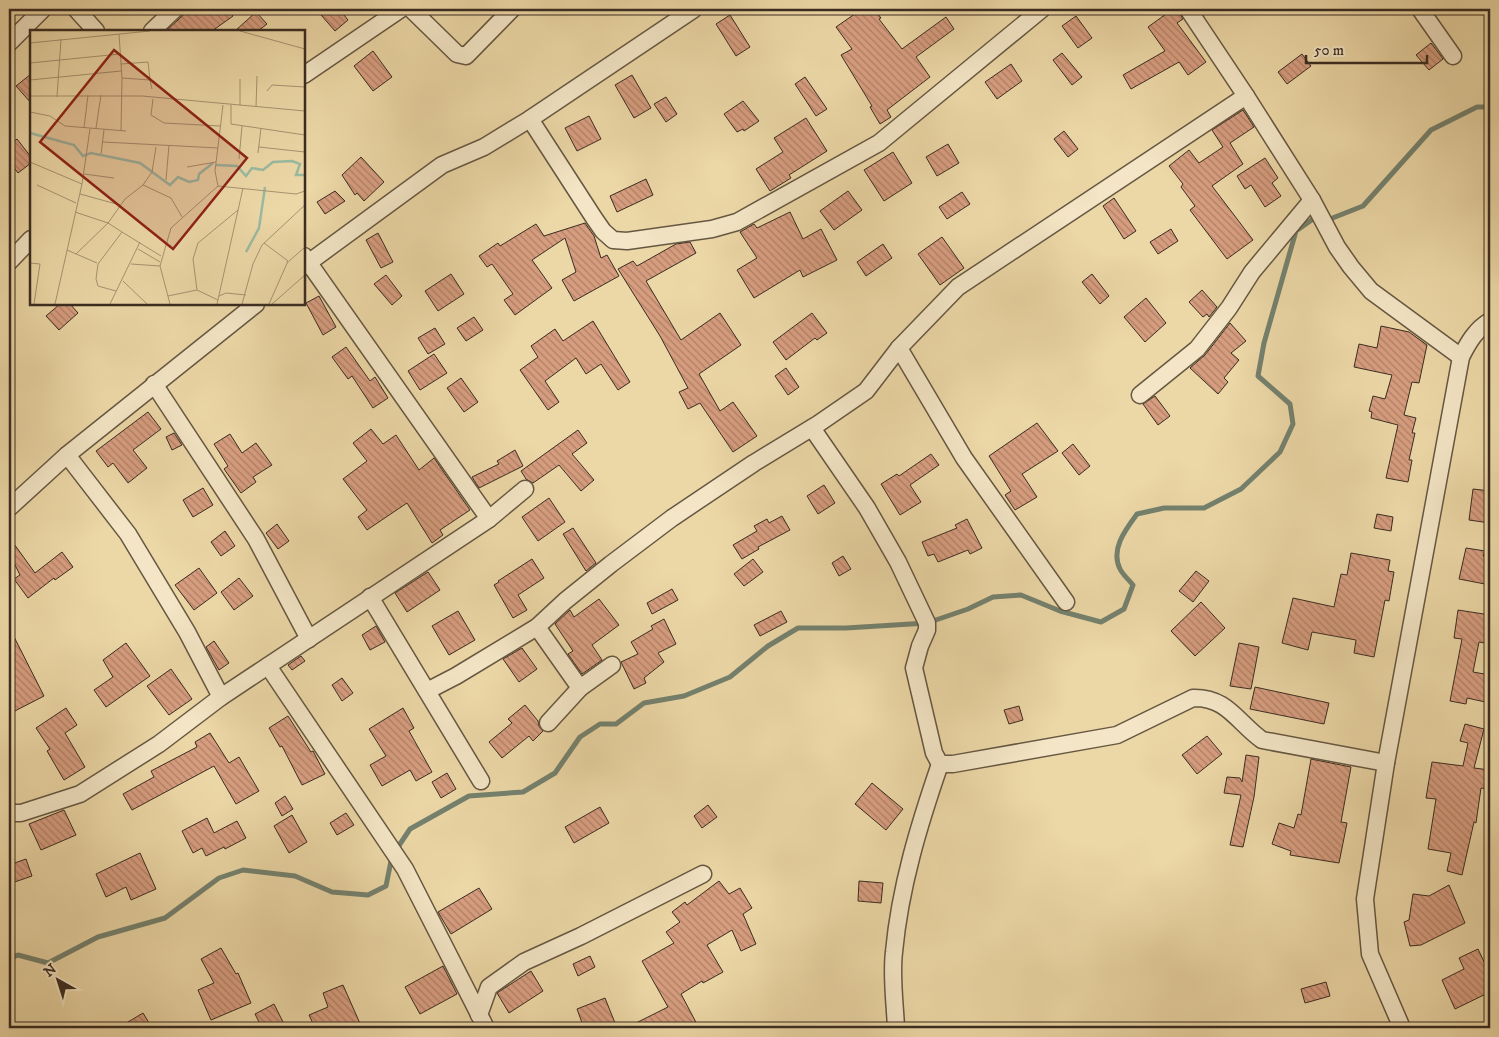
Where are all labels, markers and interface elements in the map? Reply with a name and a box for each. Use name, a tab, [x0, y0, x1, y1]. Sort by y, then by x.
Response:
inset map	[30, 30, 305, 305]
scale bar	[1306, 32, 1428, 64]
text: 50 m	[1314, 41, 1344, 60]
north arrow	[32, 954, 82, 1004]
text: N	[40, 960, 61, 981]

